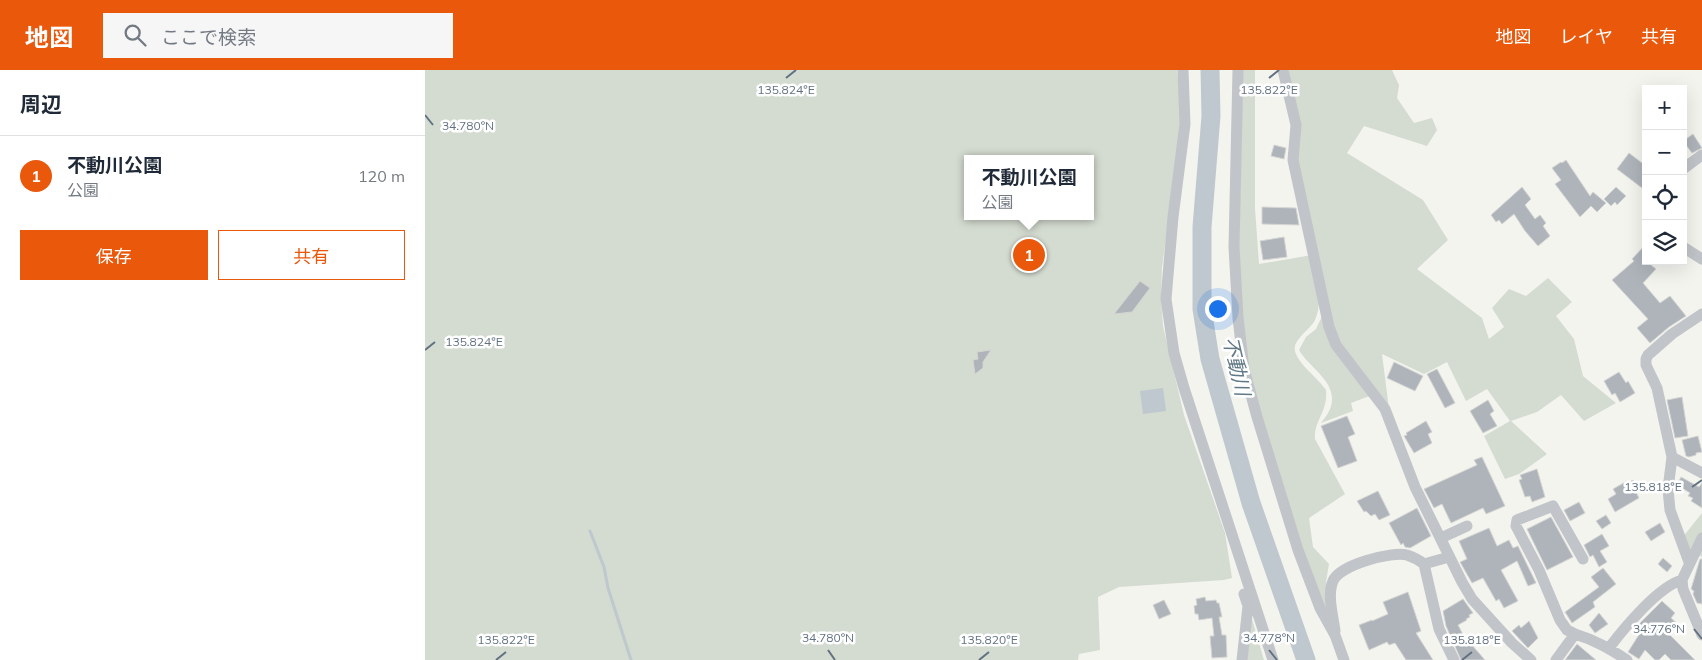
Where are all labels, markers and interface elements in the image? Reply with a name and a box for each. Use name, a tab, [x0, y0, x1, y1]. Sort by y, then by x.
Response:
search box	[103, 13, 453, 58]
icon: search	[121, 21, 149, 49]
text: 地図	[25, 22, 73, 52]
text: ここで検索	[161, 25, 256, 49]
text: 地図	[1496, 25, 1532, 48]
text: レイヤ	[1560, 25, 1613, 48]
text: 共有	[1641, 25, 1677, 48]
text: 135.824°E	[757, 82, 815, 97]
text: 135.822°E	[1240, 82, 1298, 97]
map controls	[1642, 85, 1687, 265]
button: +	[1642, 85, 1687, 130]
text: 周辺	[20, 91, 62, 117]
text: 34.780°N	[442, 118, 494, 133]
button: −	[1642, 130, 1687, 175]
text: 不動川公園	[67, 153, 162, 177]
popup	[964, 155, 1094, 220]
text: 不動川公園	[981, 165, 1077, 189]
text: 1	[31, 166, 41, 186]
text: 120 m	[358, 166, 405, 186]
button: locate	[1642, 175, 1687, 220]
text: 公園	[67, 180, 99, 200]
text: 公園	[981, 192, 1014, 212]
button: layers	[1642, 220, 1687, 265]
button: 保存	[20, 230, 208, 280]
button: 共有	[218, 230, 405, 280]
pin: 1	[1013, 236, 1045, 274]
your location	[1205, 296, 1231, 322]
text: 135.824°E	[445, 334, 503, 349]
water label: 不動川	[1218, 334, 1256, 400]
text: 135.818°E	[1624, 479, 1682, 494]
text: 34.776°N	[1633, 621, 1685, 636]
text: 34.780°N	[802, 630, 854, 645]
text: 34.778°N	[1243, 630, 1295, 645]
text: 135.822°E	[477, 632, 535, 647]
text: 135.820°E	[960, 632, 1018, 647]
text: 135.818°E	[1443, 632, 1501, 647]

